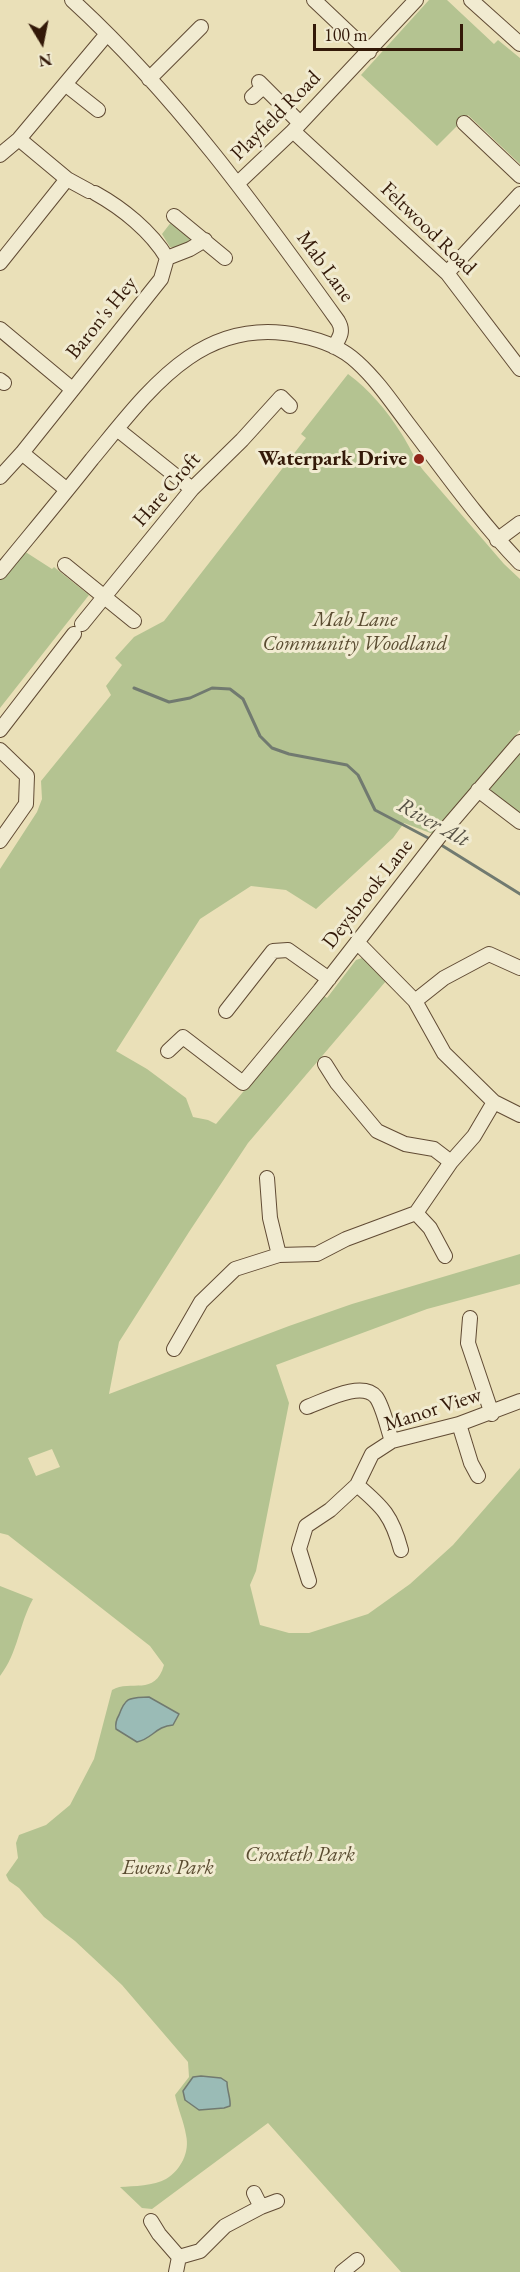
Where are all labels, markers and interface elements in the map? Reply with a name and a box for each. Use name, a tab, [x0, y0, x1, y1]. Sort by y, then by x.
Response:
north arrow	[12, 12, 72, 72]
scale bar	[316, 12, 466, 50]
text: 100 m	[324, 23, 368, 46]
text: N	[37, 49, 53, 72]
street label: Playfield Road	[226, 66, 326, 166]
street label: Feltwood Road	[375, 177, 481, 281]
street label: Mab Lane	[291, 226, 359, 308]
street label: Baron's Hey	[61, 272, 143, 364]
place label: Waterpark Drive	[258, 446, 407, 472]
street label: Hare Croft	[128, 448, 206, 532]
marker: Waterpark Drive	[412, 452, 426, 466]
park label: Mab Lane Community Woodland	[263, 607, 447, 657]
water label: River Alt	[392, 793, 474, 853]
street label: Deysbrook Lane	[317, 834, 419, 954]
street label: Manor View	[381, 1382, 485, 1438]
park label: Croxteth Park	[245, 1842, 355, 1868]
park label: Ewens Park	[122, 1855, 214, 1881]

